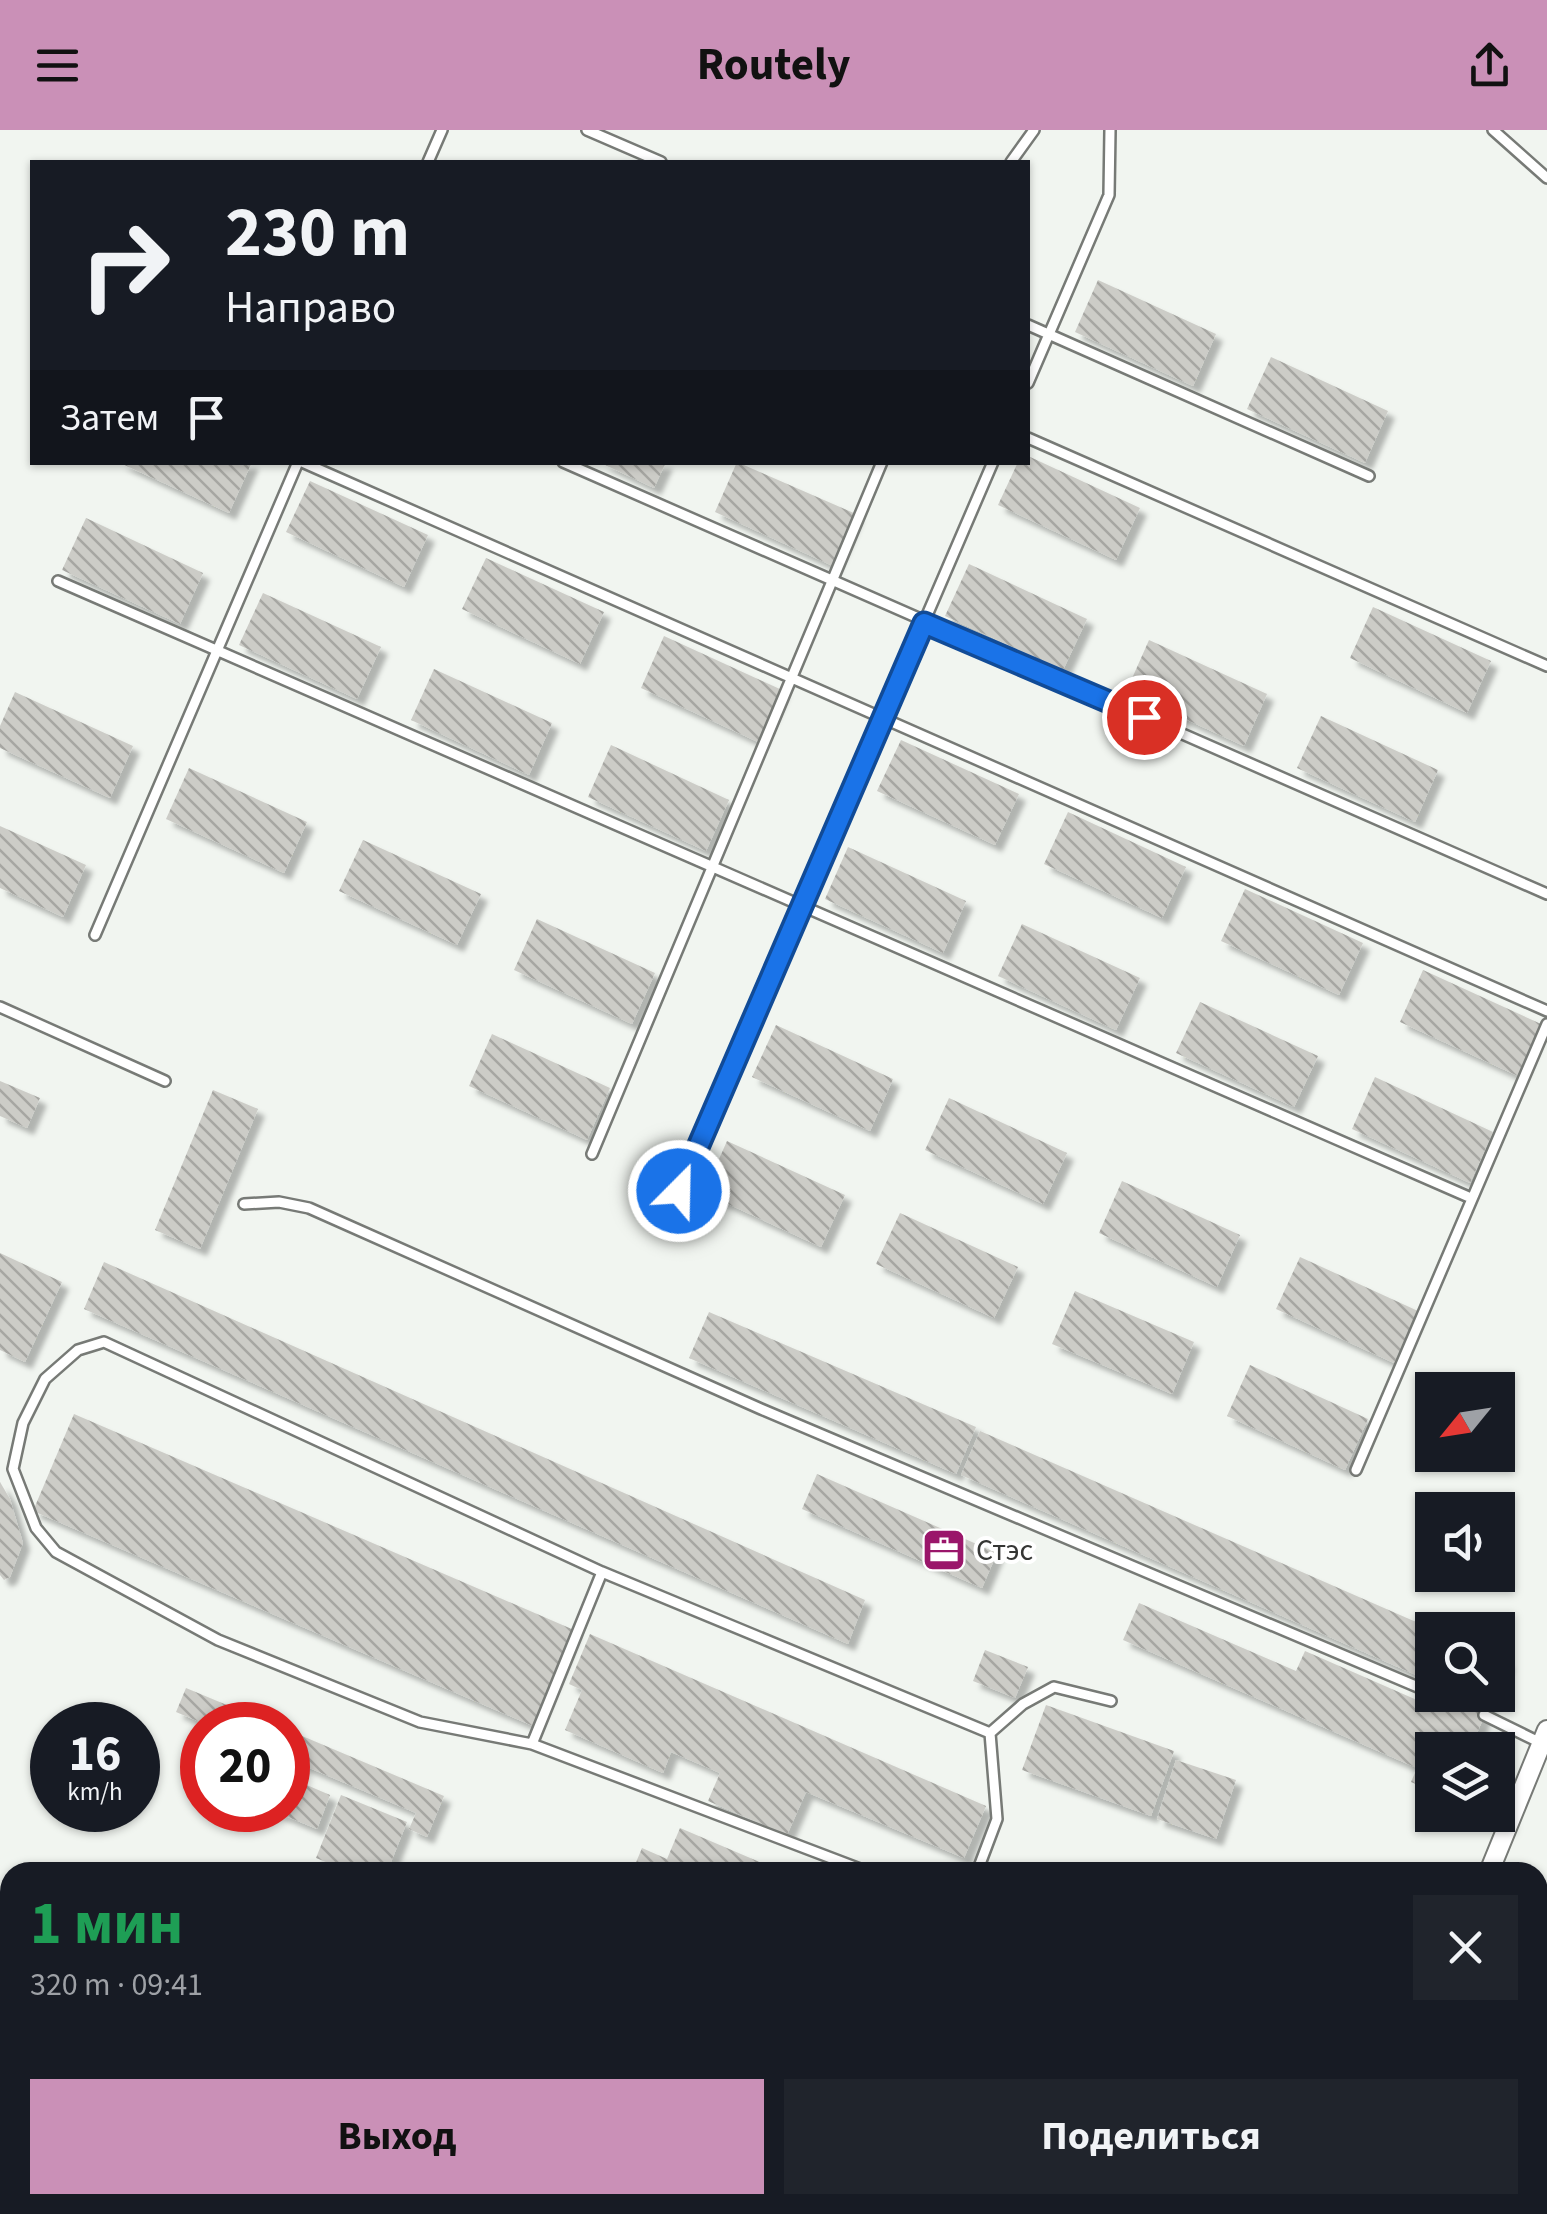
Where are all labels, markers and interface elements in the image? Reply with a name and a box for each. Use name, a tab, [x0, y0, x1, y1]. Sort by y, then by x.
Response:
text: Routely	[697, 33, 850, 97]
icon: menu	[30, 38, 85, 93]
icon: share	[1462, 38, 1517, 93]
text: 230 m	[225, 183, 410, 283]
icon: right	[60, 200, 190, 330]
text: Направо	[225, 276, 396, 340]
icon: arrive	[179, 390, 234, 445]
text: Затем	[60, 391, 159, 445]
pin	[1102, 675, 1187, 760]
icon: arrive	[1117, 690, 1172, 745]
position arrow	[627, 1139, 731, 1243]
north arrow	[1415, 1372, 1515, 1472]
map controls	[1415, 1372, 1515, 1832]
button: sound	[1415, 1492, 1515, 1592]
office icon: Стэс	[921, 1527, 967, 1573]
place label: Стэс	[976, 1529, 1033, 1572]
button: search	[1415, 1612, 1515, 1712]
speed limit sign: 20	[180, 1702, 310, 1832]
text: 16	[69, 1719, 121, 1790]
button: layers	[1415, 1732, 1515, 1832]
text: km/h	[67, 1774, 123, 1810]
text: 1 мин	[30, 1882, 183, 1967]
button: close	[1413, 1895, 1518, 2000]
text: 320 m · 09:41	[30, 1962, 203, 2008]
button: Выход	[30, 2079, 764, 2194]
button: Поделиться	[784, 2079, 1518, 2194]

